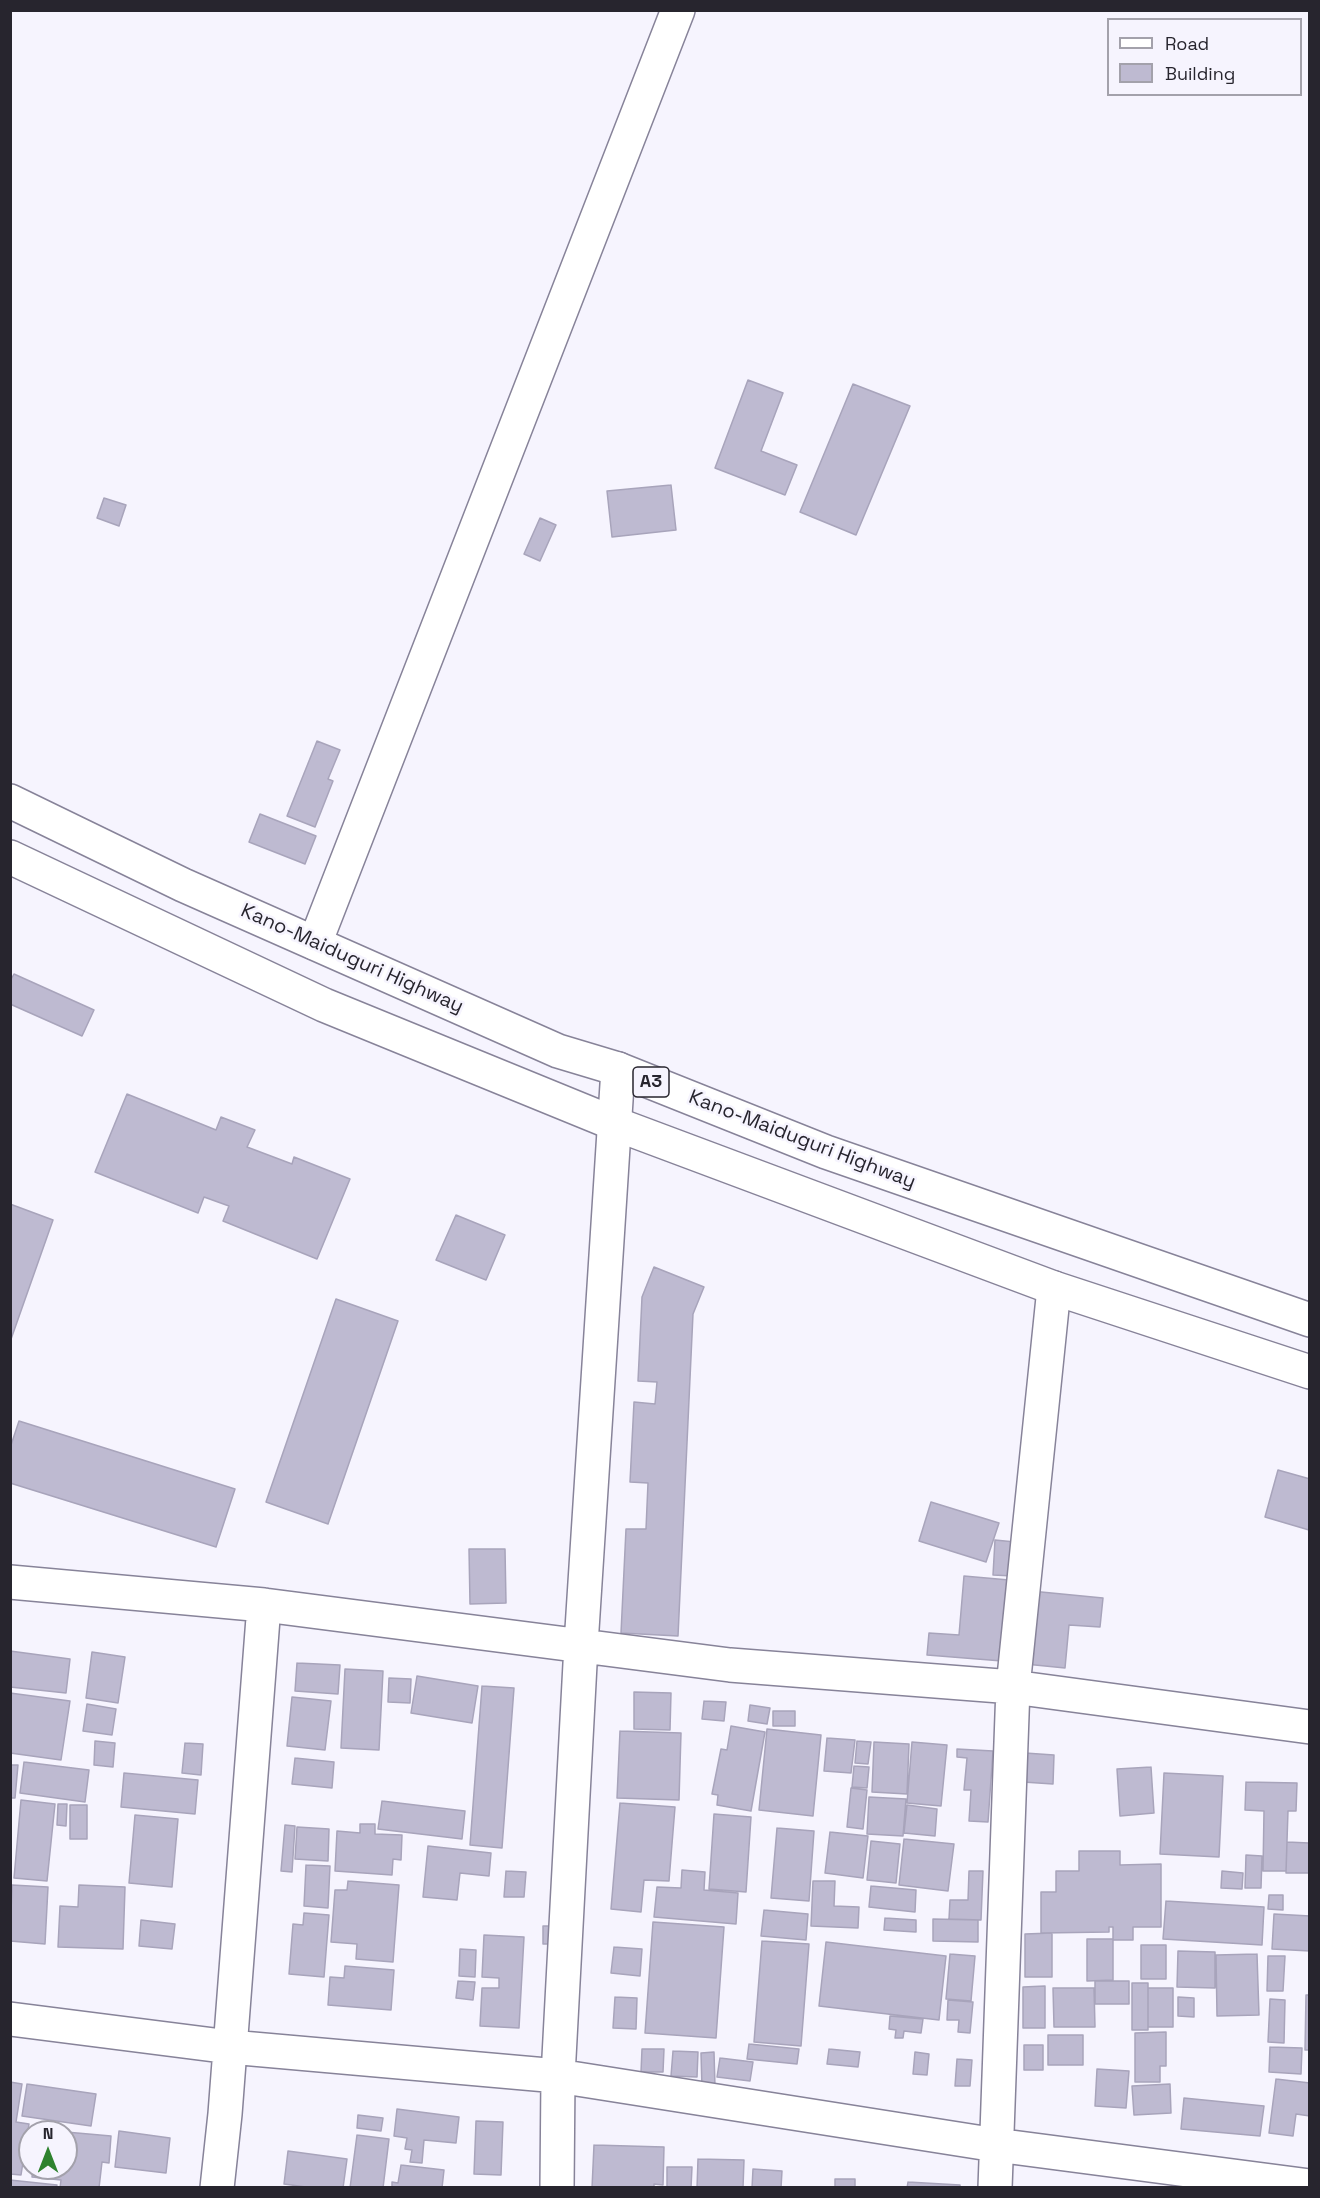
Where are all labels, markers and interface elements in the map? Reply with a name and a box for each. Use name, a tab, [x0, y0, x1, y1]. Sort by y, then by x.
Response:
legend	[1107, 18, 1302, 96]
text: Road	[1165, 32, 1209, 55]
text: Building	[1165, 62, 1235, 85]
street label: Kano-Maiduguri Highway	[237, 899, 467, 1019]
road number: A3	[633, 1067, 669, 1097]
street label: Kano-Maiduguri Highway	[685, 1086, 919, 1194]
north arrow	[18, 2120, 78, 2180]
text: N	[43, 2123, 53, 2144]

